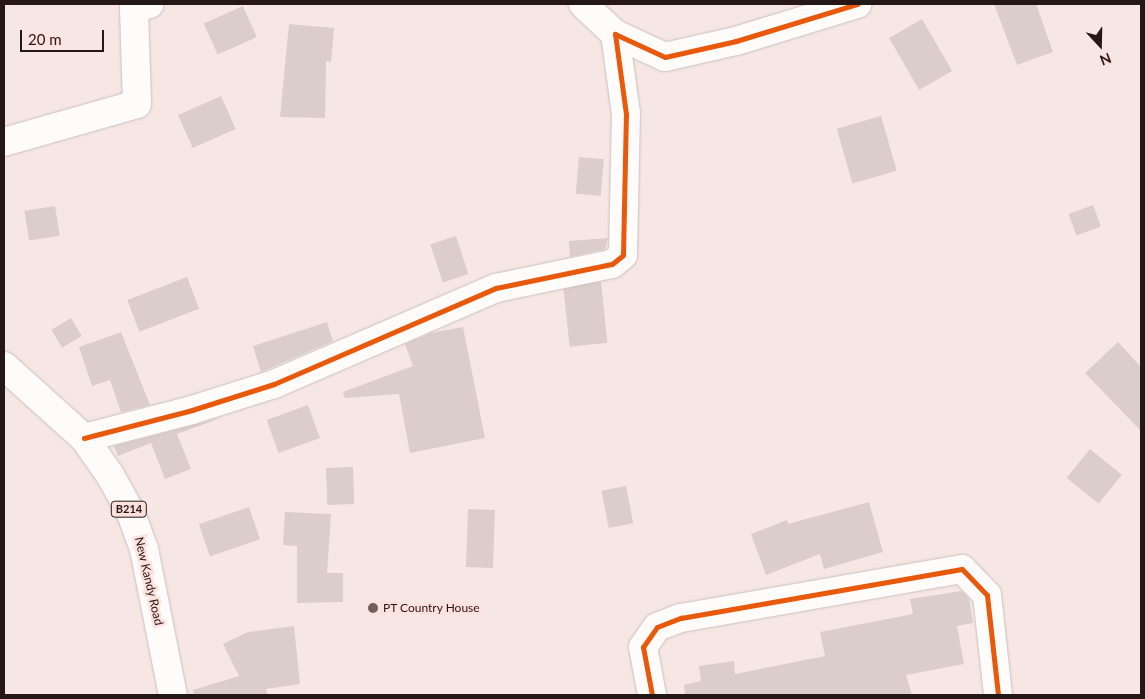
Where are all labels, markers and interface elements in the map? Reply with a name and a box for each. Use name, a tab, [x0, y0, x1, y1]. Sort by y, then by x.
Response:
scale bar	[22, 20, 106, 52]
north arrow	[1075, 20, 1125, 70]
text: 20 m	[28, 30, 62, 48]
text: N	[1097, 50, 1114, 69]
road number: B214	[110, 500, 148, 518]
street label: New Kandy Road	[132, 535, 166, 627]
place label: PT Country House	[383, 601, 480, 615]
marker: PT Country House	[367, 602, 379, 614]

